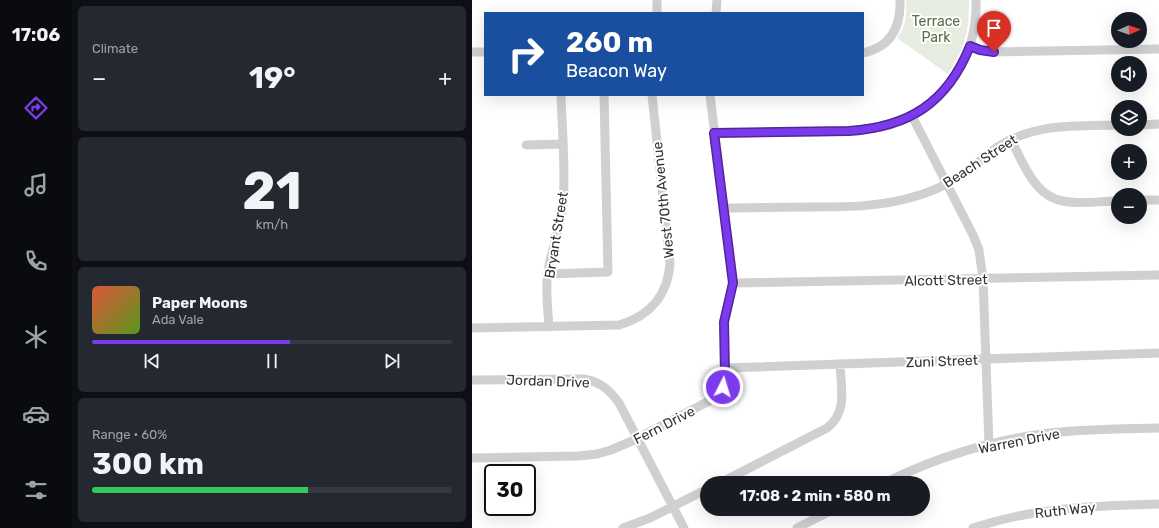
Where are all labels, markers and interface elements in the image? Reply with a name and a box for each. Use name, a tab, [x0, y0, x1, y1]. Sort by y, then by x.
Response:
pin	[977, 11, 1011, 52]
north arrow	[1111, 12, 1147, 48]
map controls	[1111, 12, 1147, 224]
park label: Terrace Park	[912, 13, 960, 46]
icon: arrive	[983, 17, 1005, 39]
text: 17:06	[12, 24, 60, 46]
text: 260 m	[566, 26, 653, 59]
icon: right	[500, 28, 552, 80]
text: Climate	[92, 41, 138, 56]
button: sound	[1111, 56, 1147, 92]
text: 19°	[249, 60, 296, 96]
text: Beacon Way	[566, 60, 667, 82]
text: −	[92, 65, 106, 92]
text: +	[438, 65, 452, 92]
icon: directions	[22, 94, 50, 122]
button: layers	[1111, 100, 1147, 136]
street label: Beach Street	[940, 131, 1021, 192]
street label: West 70th Avenue	[649, 141, 678, 259]
button: +	[1111, 144, 1147, 180]
text: 21	[242, 160, 302, 222]
icon: music	[22, 171, 50, 199]
button: −	[1111, 188, 1147, 224]
street label: Bryant Street	[541, 190, 572, 280]
text: km/h	[256, 217, 288, 232]
icon: phone	[22, 247, 50, 275]
street label: Alcott Street	[904, 271, 988, 290]
text: Paper Moons	[152, 294, 248, 312]
text: Ada Vale	[152, 312, 204, 327]
icon: climate	[22, 323, 50, 351]
icon: previous	[141, 350, 163, 372]
icon: pause	[261, 350, 283, 372]
icon: next	[381, 350, 403, 372]
street label: Zuni Street	[906, 352, 979, 371]
position arrow	[702, 366, 744, 408]
street label: Jordan Drive	[506, 372, 590, 391]
icon: car	[22, 400, 50, 428]
street label: Fern Drive	[631, 403, 698, 448]
street label: Warren Drive	[977, 425, 1061, 458]
text: Range · 60%	[92, 427, 167, 442]
text: 300 km	[92, 446, 204, 482]
speed limit sign: 30	[484, 464, 536, 516]
icon: filters	[22, 476, 50, 504]
text: 17:08 · 2 min · 580 m	[739, 487, 891, 505]
street label: Ruth Way	[1034, 499, 1097, 522]

